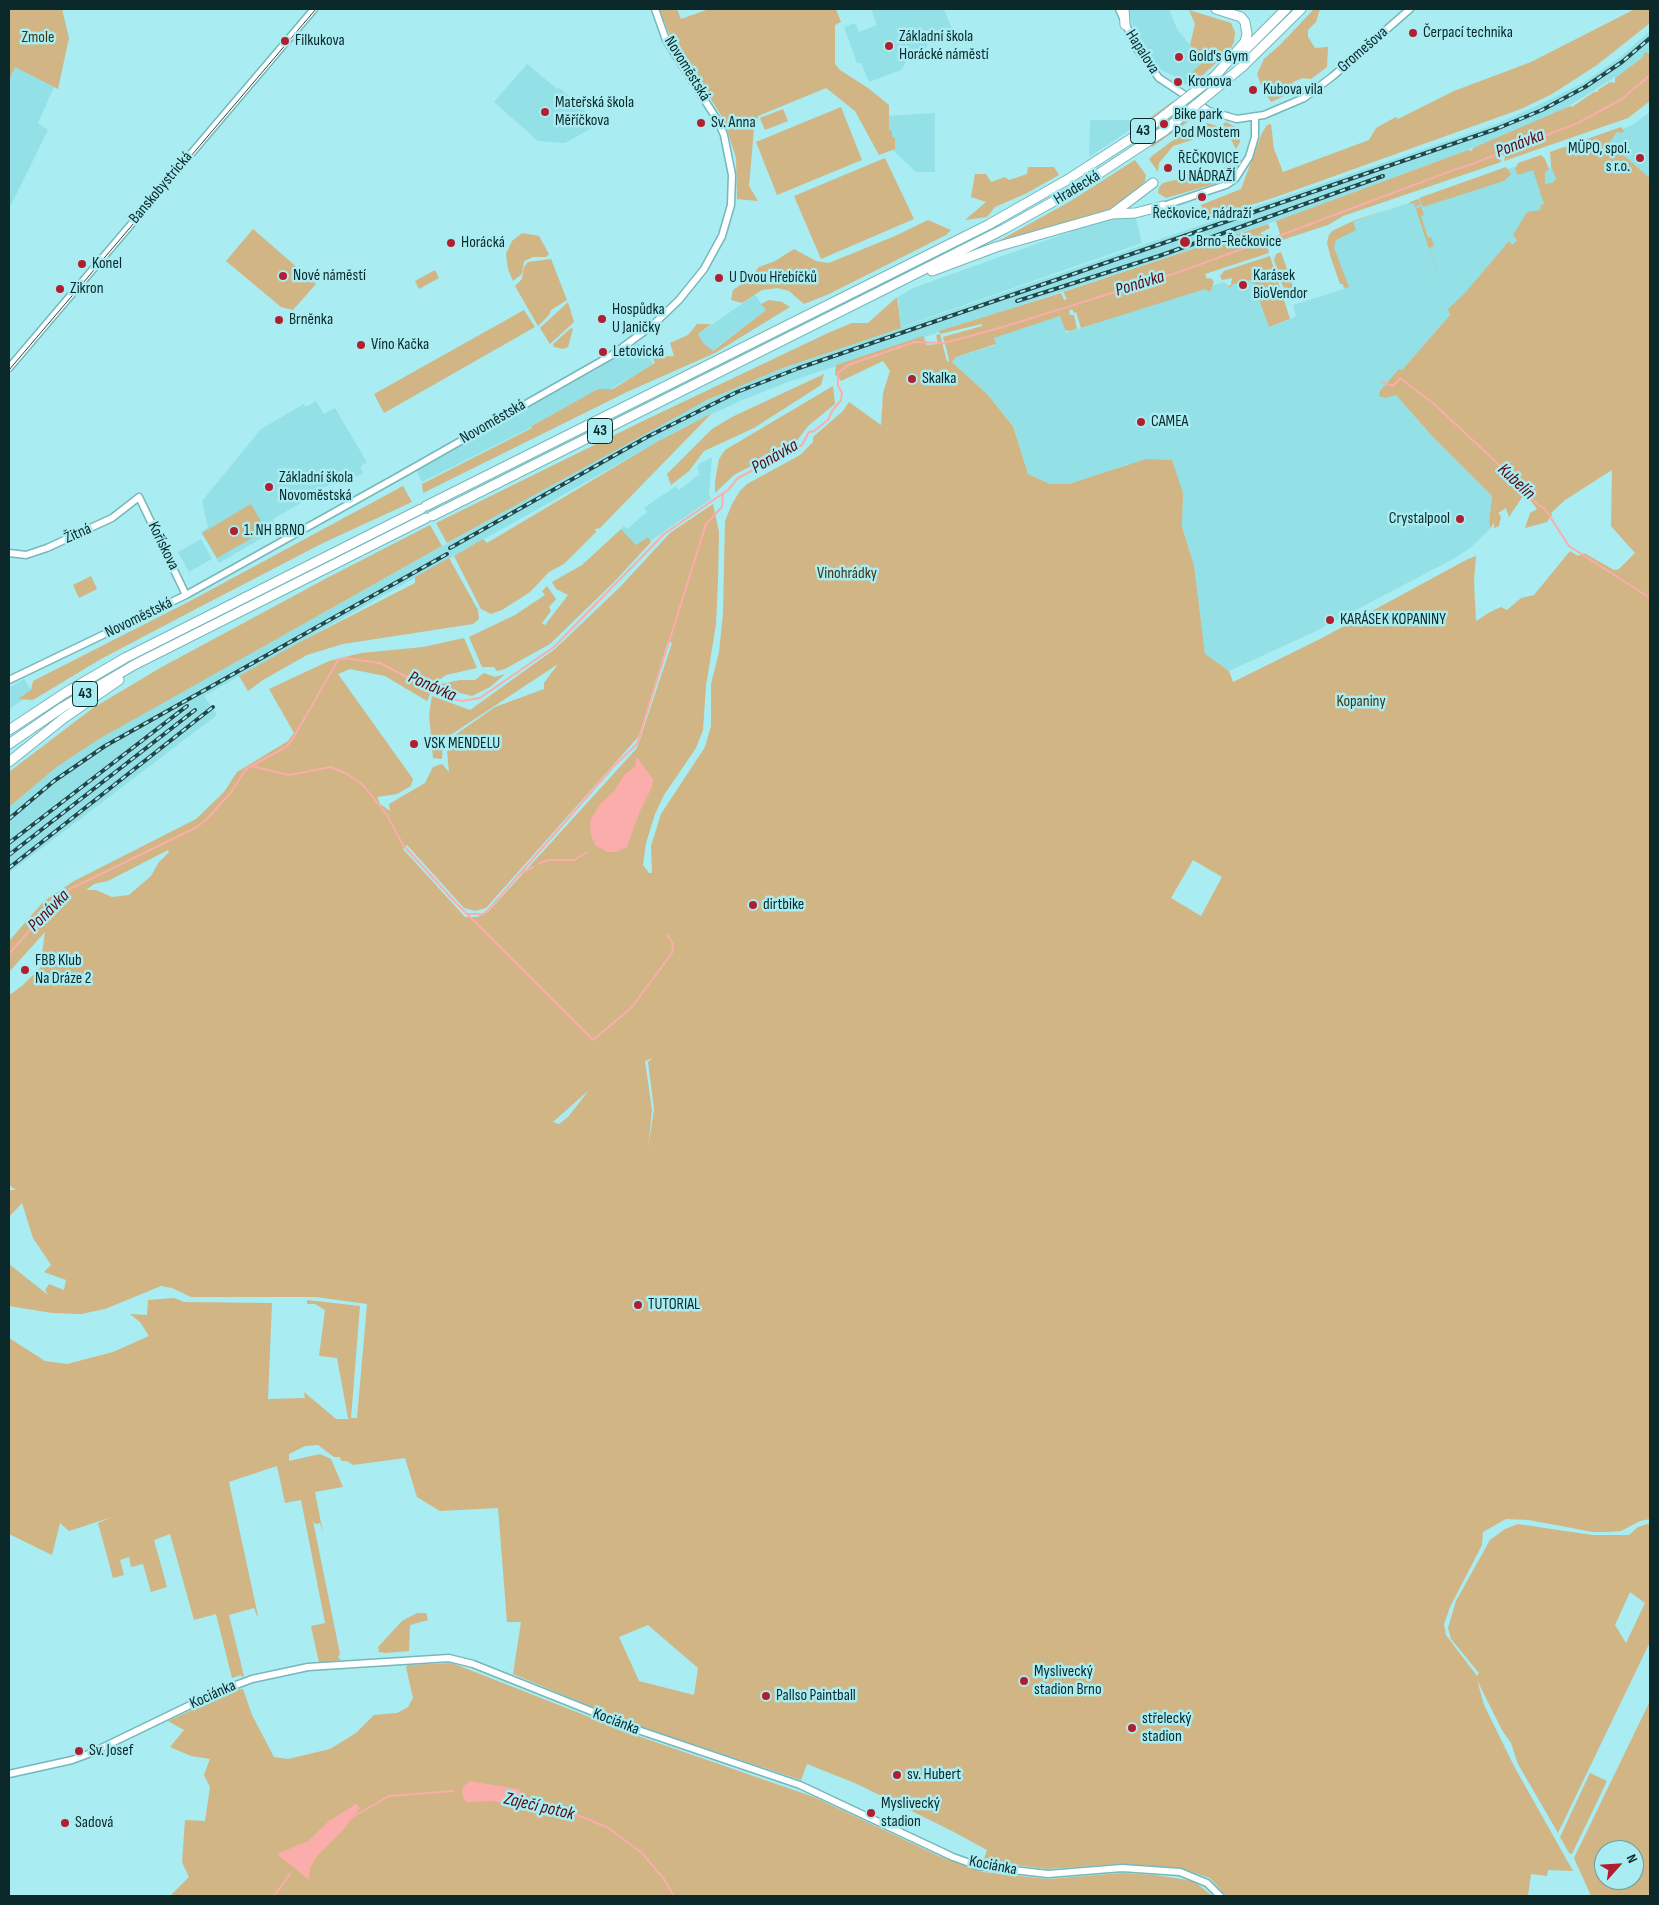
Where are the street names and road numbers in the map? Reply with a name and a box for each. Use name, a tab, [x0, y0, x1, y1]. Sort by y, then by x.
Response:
street label: Gromešova	[1334, 23, 1392, 77]
street label: Hapalova	[1121, 26, 1163, 78]
street label: Novoměstská	[660, 33, 714, 105]
road number: 43	[1130, 118, 1156, 144]
street label: Banskobystrická	[125, 148, 197, 228]
street label: Hradecká	[1050, 167, 1104, 209]
street label: Novoměstská	[457, 396, 529, 448]
road number: 43	[588, 418, 612, 444]
street label: Kořískova	[143, 519, 183, 573]
street label: Žitná	[62, 520, 94, 548]
street label: Novoměstská	[102, 593, 176, 643]
road number: 43	[72, 682, 98, 706]
street label: Kociánka	[187, 1676, 239, 1714]
street label: Kociánka	[590, 1704, 642, 1740]
street label: Kociánka	[967, 1852, 1019, 1880]

